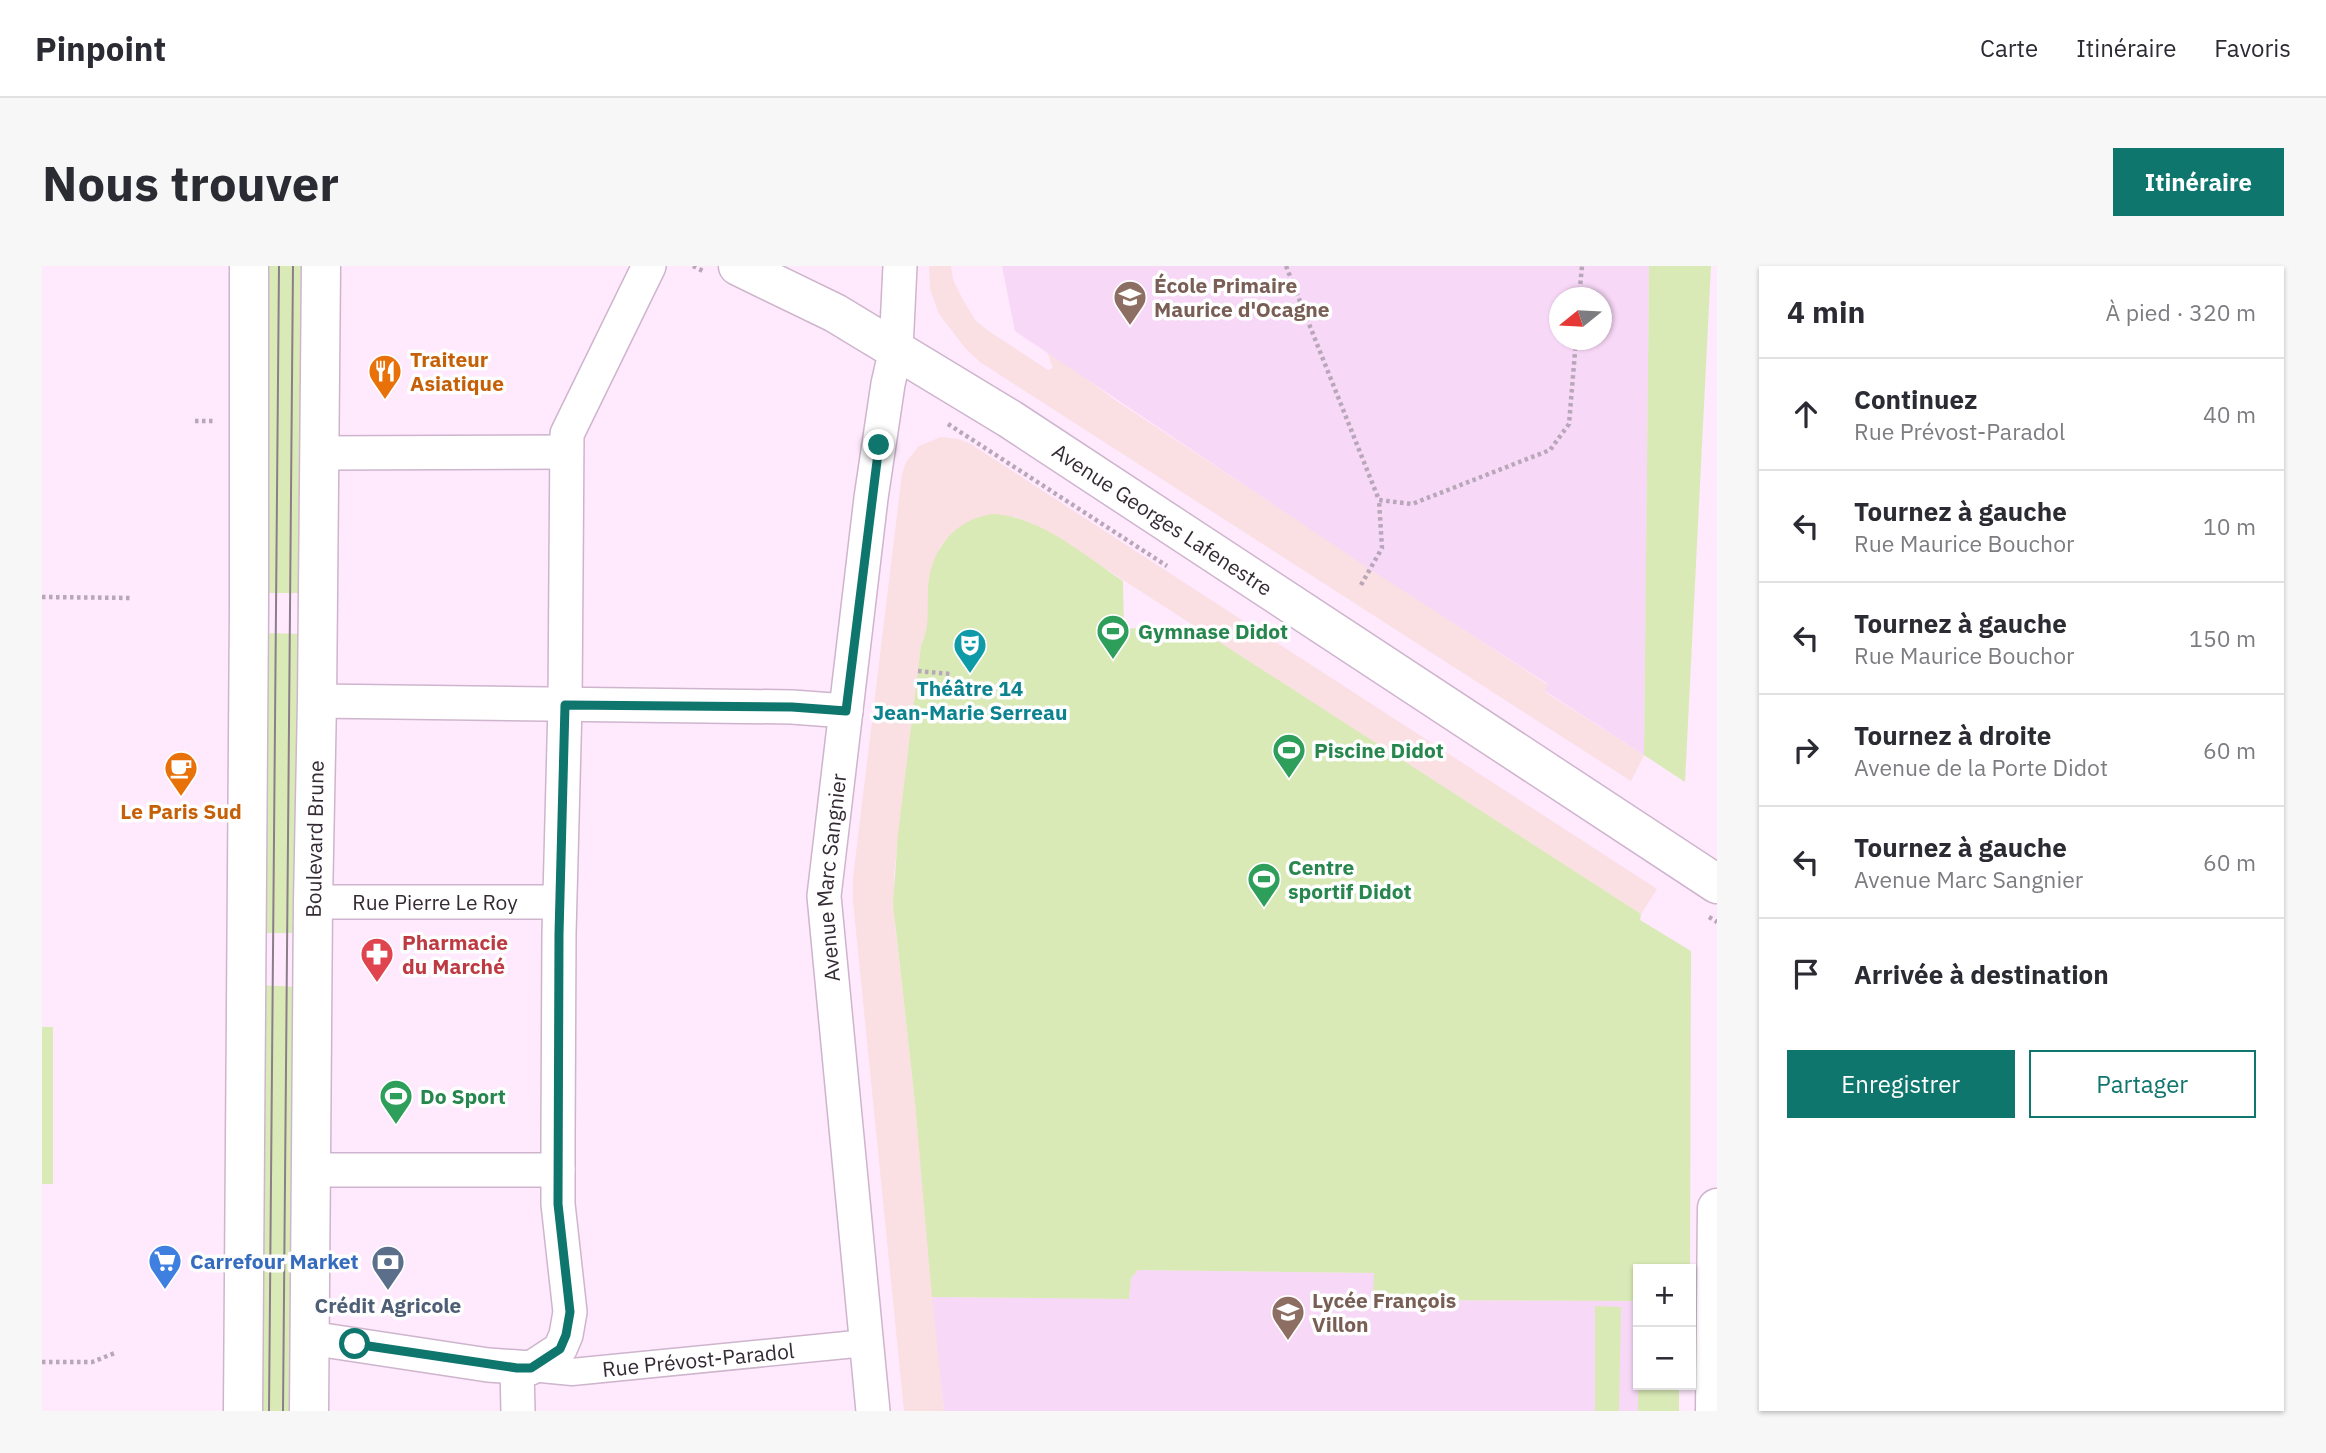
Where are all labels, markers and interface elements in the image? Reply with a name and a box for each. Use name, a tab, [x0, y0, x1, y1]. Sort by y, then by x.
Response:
text: Pinpoint	[35, 27, 166, 70]
text: Carte	[1980, 32, 2038, 64]
text: Itinéraire	[2076, 32, 2176, 64]
text: Favoris	[2214, 32, 2291, 64]
button: Itinéraire	[2113, 148, 2284, 216]
text: Nous trouver	[42, 151, 339, 214]
place label: École Primaire Maurice d'Ocagne	[1154, 271, 1330, 323]
school or university icon: École Primaire Maurice d'Ocagne	[1111, 278, 1149, 327]
north arrow	[1549, 287, 1612, 350]
text: 4 min	[1787, 292, 1865, 331]
text: À pied · 320 m	[2106, 297, 2256, 327]
place label: Traiteur Asiatique	[410, 345, 504, 397]
restaurant icon: Traiteur Asiatique	[366, 352, 404, 401]
text: Continuez	[1854, 382, 1977, 416]
icon: ahead	[1787, 395, 1825, 433]
text: 40 m	[2203, 399, 2256, 429]
text: Rue Prévost-Paradol	[1854, 416, 2065, 446]
route end	[863, 429, 894, 460]
street label: Avenue Georges Lafenestre	[1047, 437, 1278, 602]
text: Tournez à gauche	[1854, 494, 2067, 528]
icon: left	[1787, 507, 1825, 545]
text: 10 m	[2203, 511, 2256, 541]
text: Rue Maurice Bouchor	[1854, 528, 2074, 558]
text: Tournez à gauche	[1854, 606, 2067, 640]
sports icon: Gymnase Didot	[1094, 612, 1132, 661]
place label: Gymnase Didot	[1138, 617, 1288, 645]
icon: left	[1787, 619, 1825, 657]
text: 150 m	[2189, 623, 2256, 653]
theatre icon: Théâtre 14 Jean-Marie Serreau	[951, 626, 989, 675]
text: Rue Maurice Bouchor	[1854, 640, 2074, 670]
place label: Théâtre 14 Jean-Marie Serreau	[873, 674, 1067, 726]
text: Tournez à droite	[1854, 718, 2051, 752]
sports icon: Piscine Didot	[1270, 731, 1308, 780]
icon: right	[1787, 731, 1825, 769]
text: 60 m	[2203, 735, 2256, 765]
place label: Piscine Didot	[1314, 736, 1444, 764]
cafe icon: Le Paris Sud	[162, 749, 200, 798]
text: Avenue de la Porte Didot	[1854, 752, 2108, 782]
street label: Boulevard Brune	[299, 760, 330, 918]
street label: Avenue Marc Sangnier	[809, 772, 852, 983]
place label: Le Paris Sud	[120, 797, 242, 825]
text: Tournez à gauche	[1854, 830, 2067, 864]
icon: left	[1787, 843, 1825, 881]
text: 60 m	[2203, 847, 2256, 877]
place label: Centre sportif Didot	[1288, 853, 1412, 905]
sports icon: Centre sportif Didot	[1245, 860, 1283, 909]
text: Avenue Marc Sangnier	[1854, 864, 2083, 894]
street label: Rue Pierre Le Roy	[352, 888, 518, 916]
place label: Pharmacie du Marché	[402, 928, 508, 980]
pharmacy icon: Pharmacie du Marché	[358, 935, 396, 984]
icon: arrive	[1787, 955, 1825, 993]
text: Arrivée à destination	[1854, 957, 2109, 991]
button: Enregistrer	[1787, 1050, 2015, 1118]
button: Partager	[2029, 1050, 2256, 1118]
sports icon: Do Sport	[377, 1077, 415, 1126]
place label: Do Sport	[420, 1082, 506, 1110]
supermarket icon: Carrefour Market	[146, 1242, 184, 1291]
bank icon: Crédit Agricole	[369, 1243, 407, 1292]
place label: Carrefour Market	[190, 1247, 359, 1275]
map controls	[1633, 1264, 1696, 1390]
button: +	[1633, 1264, 1696, 1327]
place label: Lycée François Villon	[1312, 1286, 1456, 1338]
place label: Crédit Agricole	[315, 1291, 462, 1319]
school or university icon: Lycée François Villon	[1269, 1293, 1307, 1342]
button: −	[1633, 1327, 1696, 1390]
route start	[339, 1328, 370, 1359]
street label: Rue Prévost-Paradol	[601, 1336, 796, 1383]

